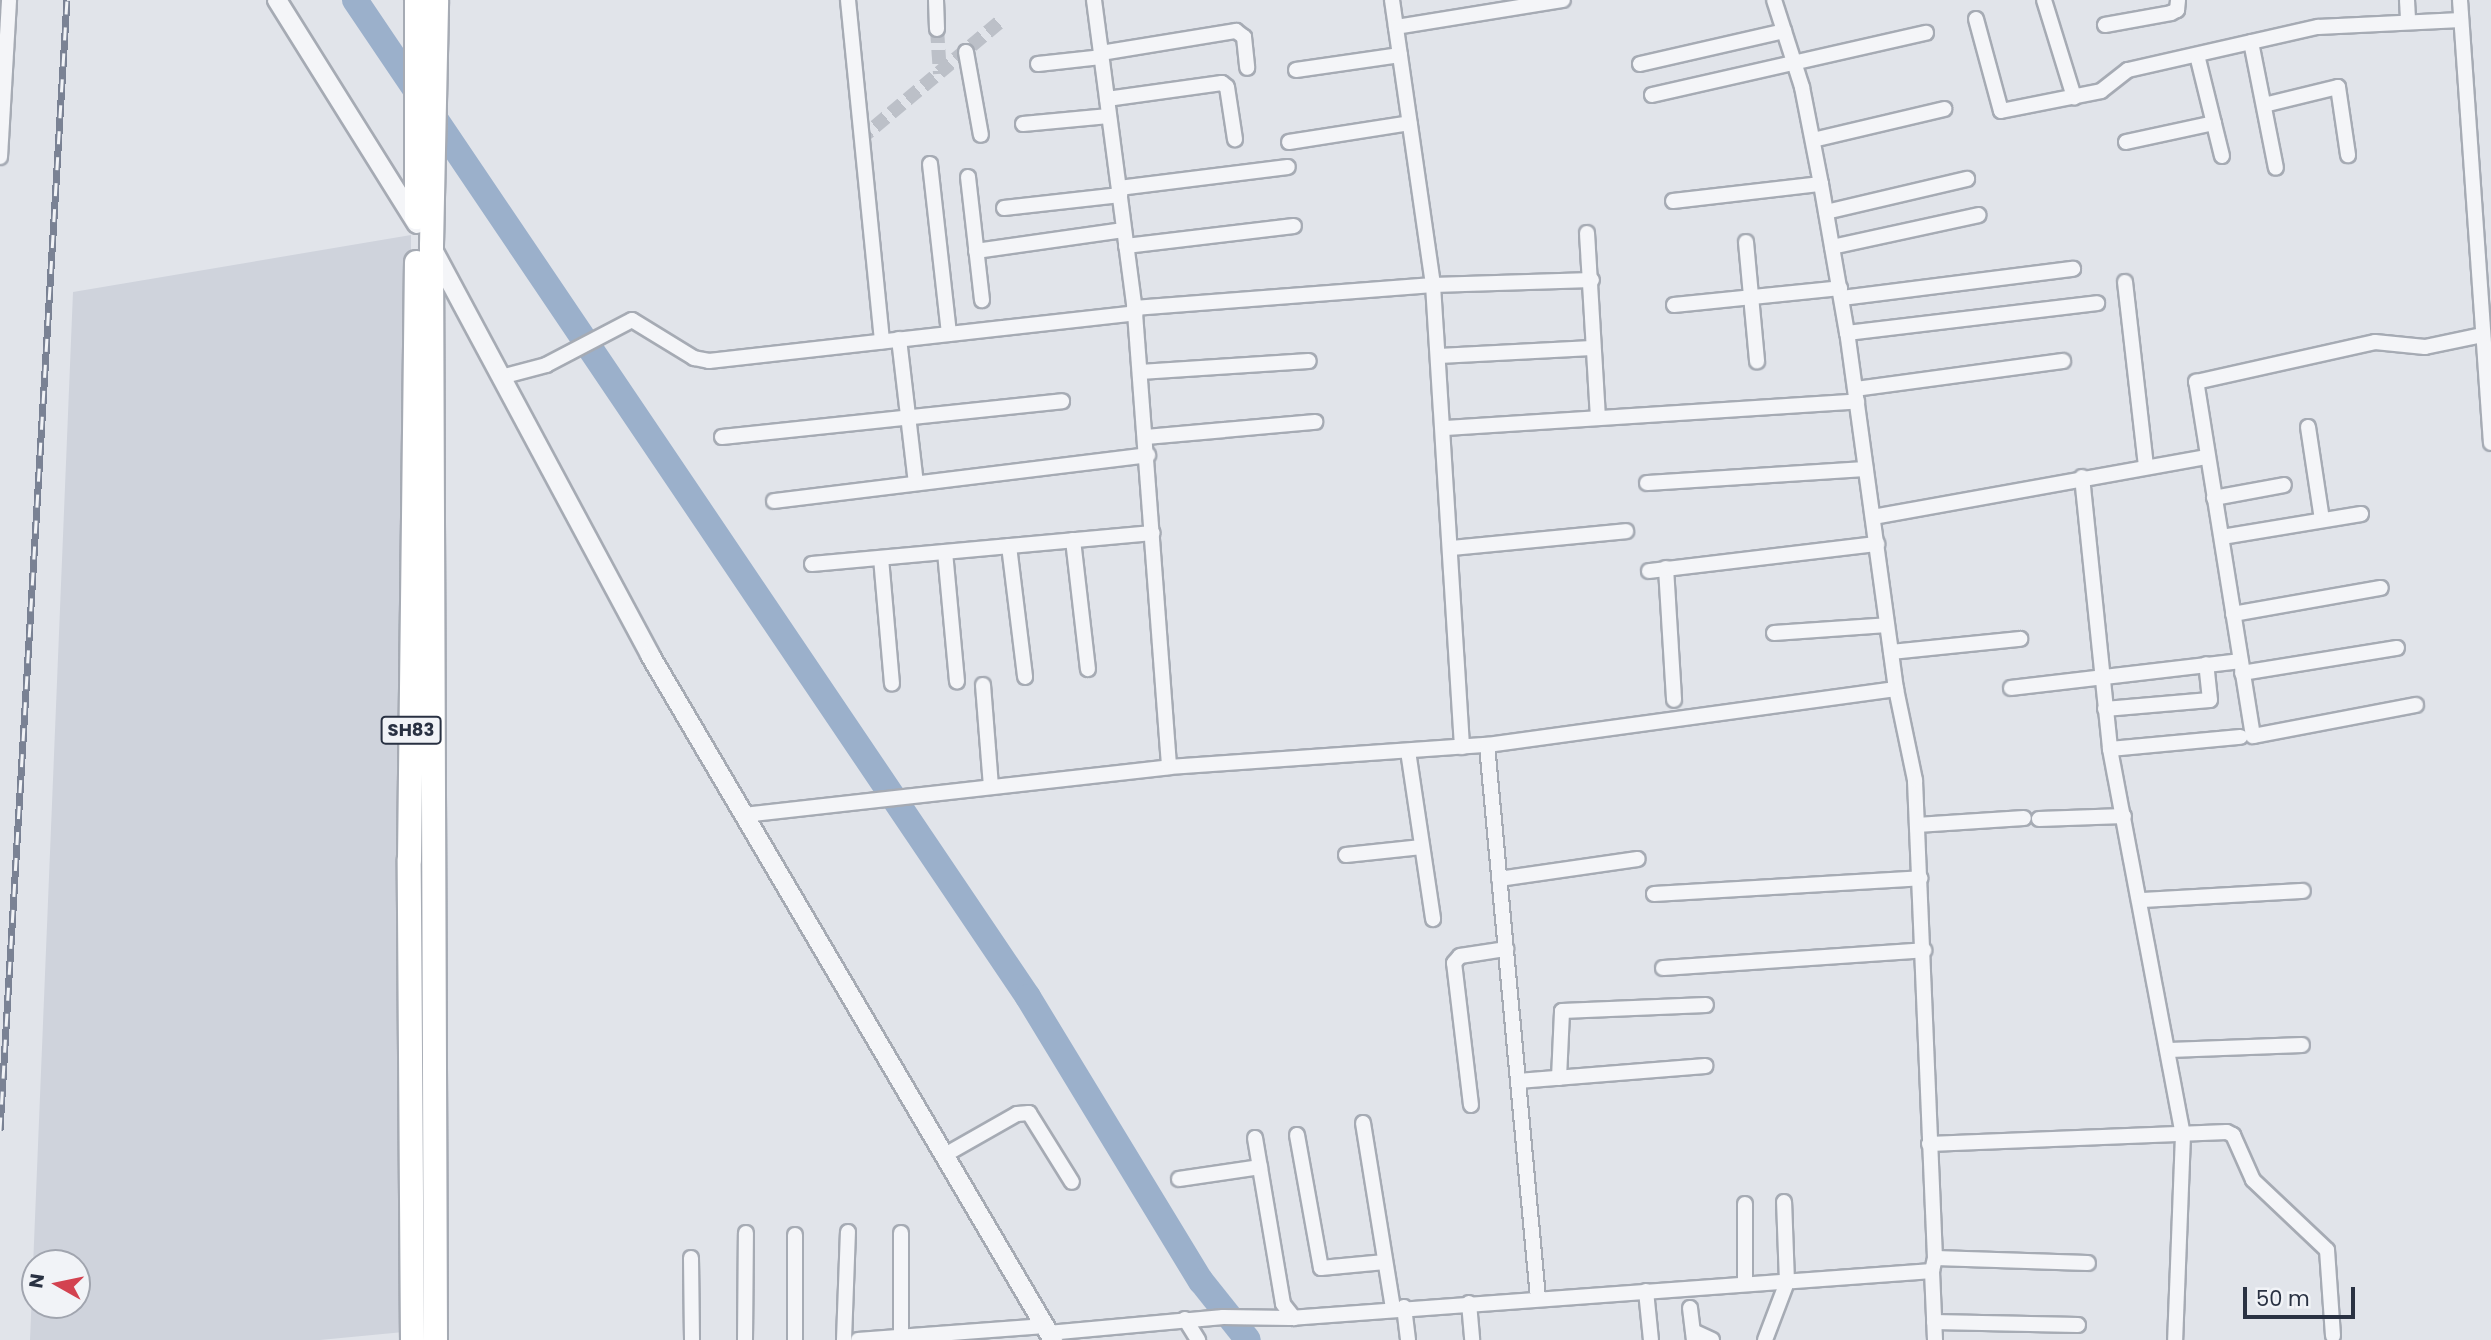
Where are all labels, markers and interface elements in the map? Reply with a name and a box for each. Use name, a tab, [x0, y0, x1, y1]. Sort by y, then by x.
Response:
road number: SH83	[380, 716, 442, 744]
north arrow	[21, 1249, 91, 1319]
text: N	[22, 1272, 51, 1290]
scale bar	[2246, 1274, 2358, 1318]
text: 50 m	[2256, 1284, 2310, 1313]

